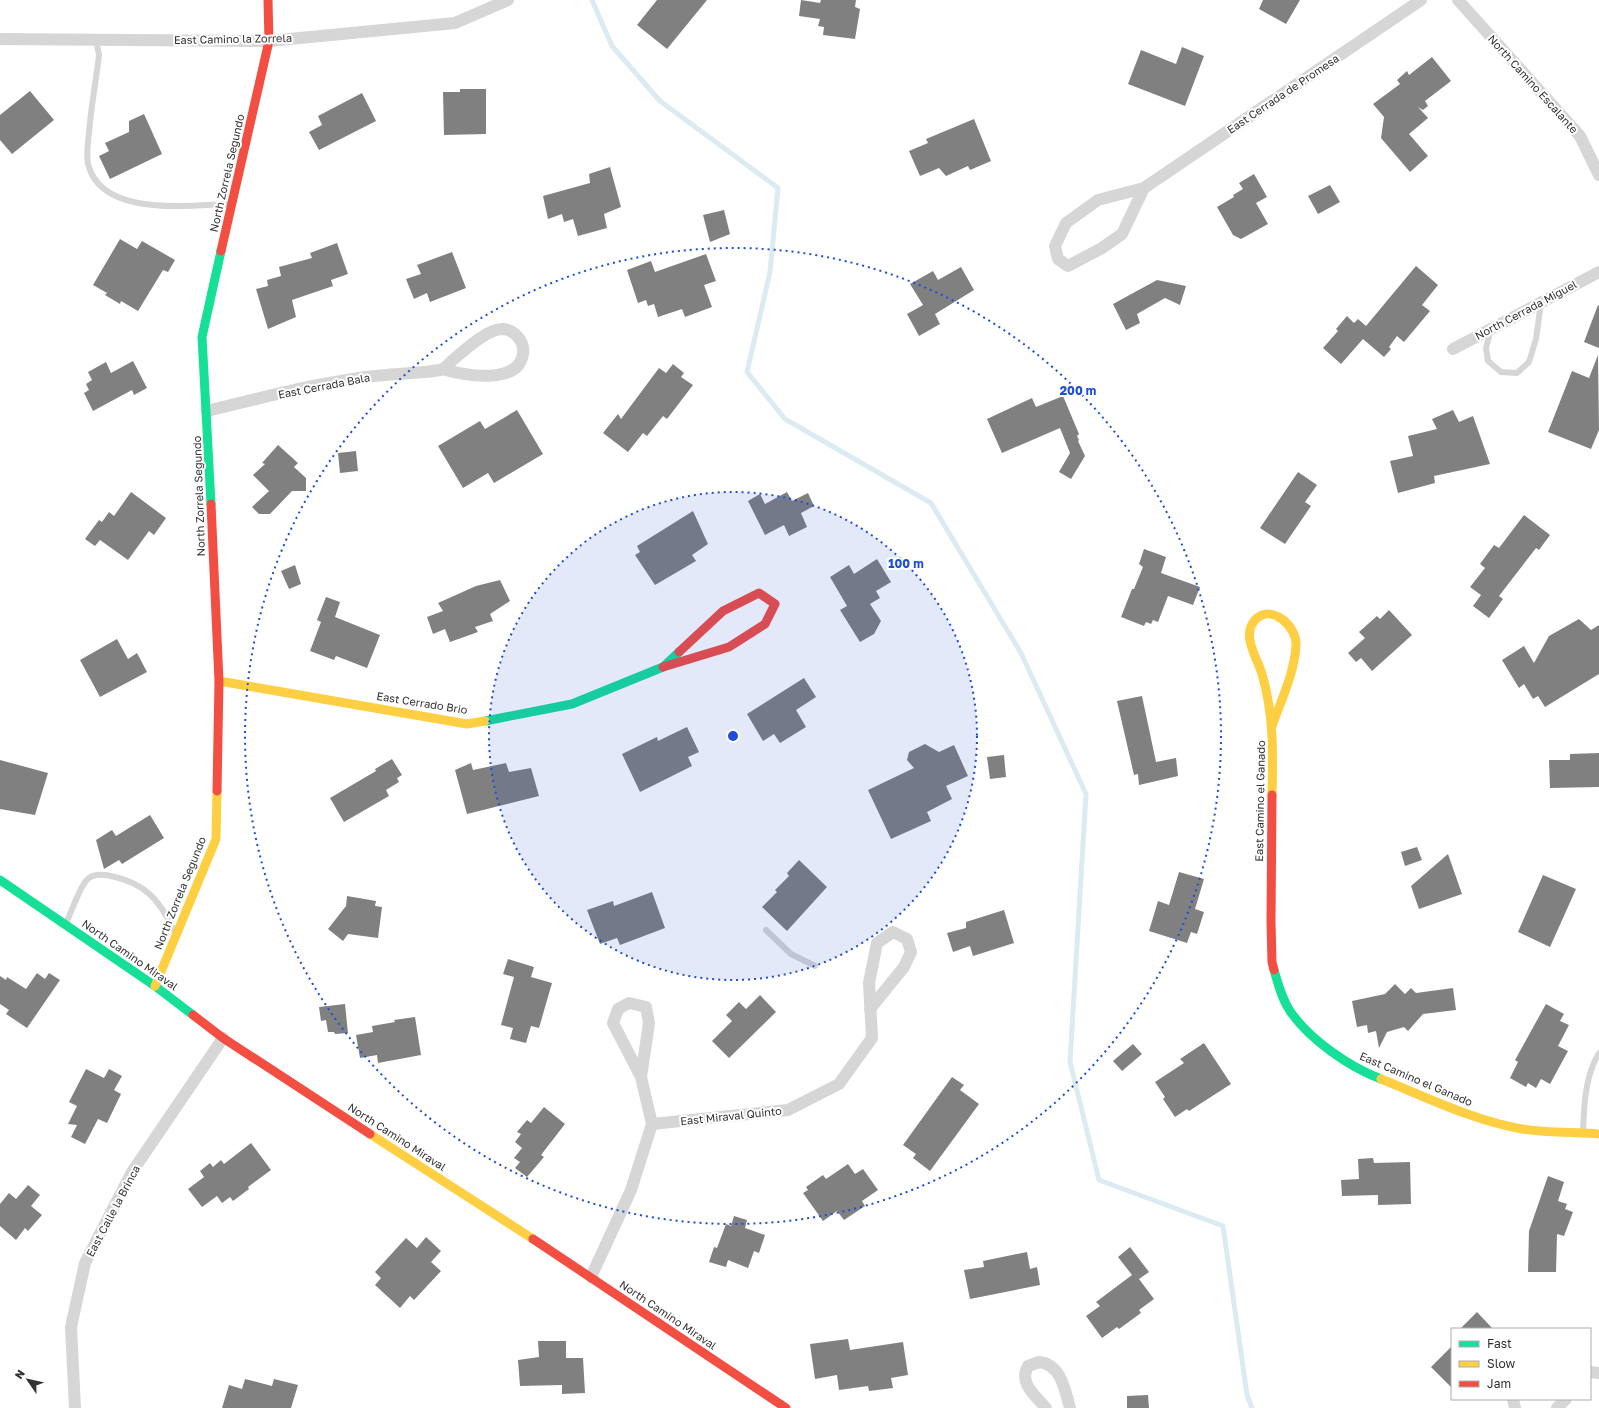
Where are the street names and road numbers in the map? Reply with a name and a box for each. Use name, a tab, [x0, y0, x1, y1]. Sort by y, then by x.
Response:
street label: East Camino la Zorrela	[174, 31, 292, 46]
street label: North Camino Escalante	[1486, 32, 1581, 136]
street label: East Cerrada de Promesa	[1224, 51, 1341, 136]
street label: North Zorrela Segundo	[207, 112, 247, 233]
street label: North Cerrada Miguel	[1473, 277, 1579, 342]
street label: East Cerrada Bala	[277, 370, 371, 401]
street label: North Zorrela Segundo	[190, 435, 207, 557]
street label: East Cerrado Brio	[376, 689, 469, 716]
street label: East Camino el Ganado	[1252, 740, 1267, 862]
street label: North Zorrela Segundo	[151, 834, 208, 951]
street label: North Camino Miraval	[80, 917, 181, 993]
street label: East Camino el Ganado	[1358, 1049, 1475, 1108]
street label: North Camino Miraval	[346, 1100, 449, 1173]
street label: East Miraval Quinto	[680, 1104, 783, 1127]
street label: East Calle la Brinca	[83, 1163, 142, 1259]
street label: North Camino Miraval	[617, 1277, 720, 1352]

